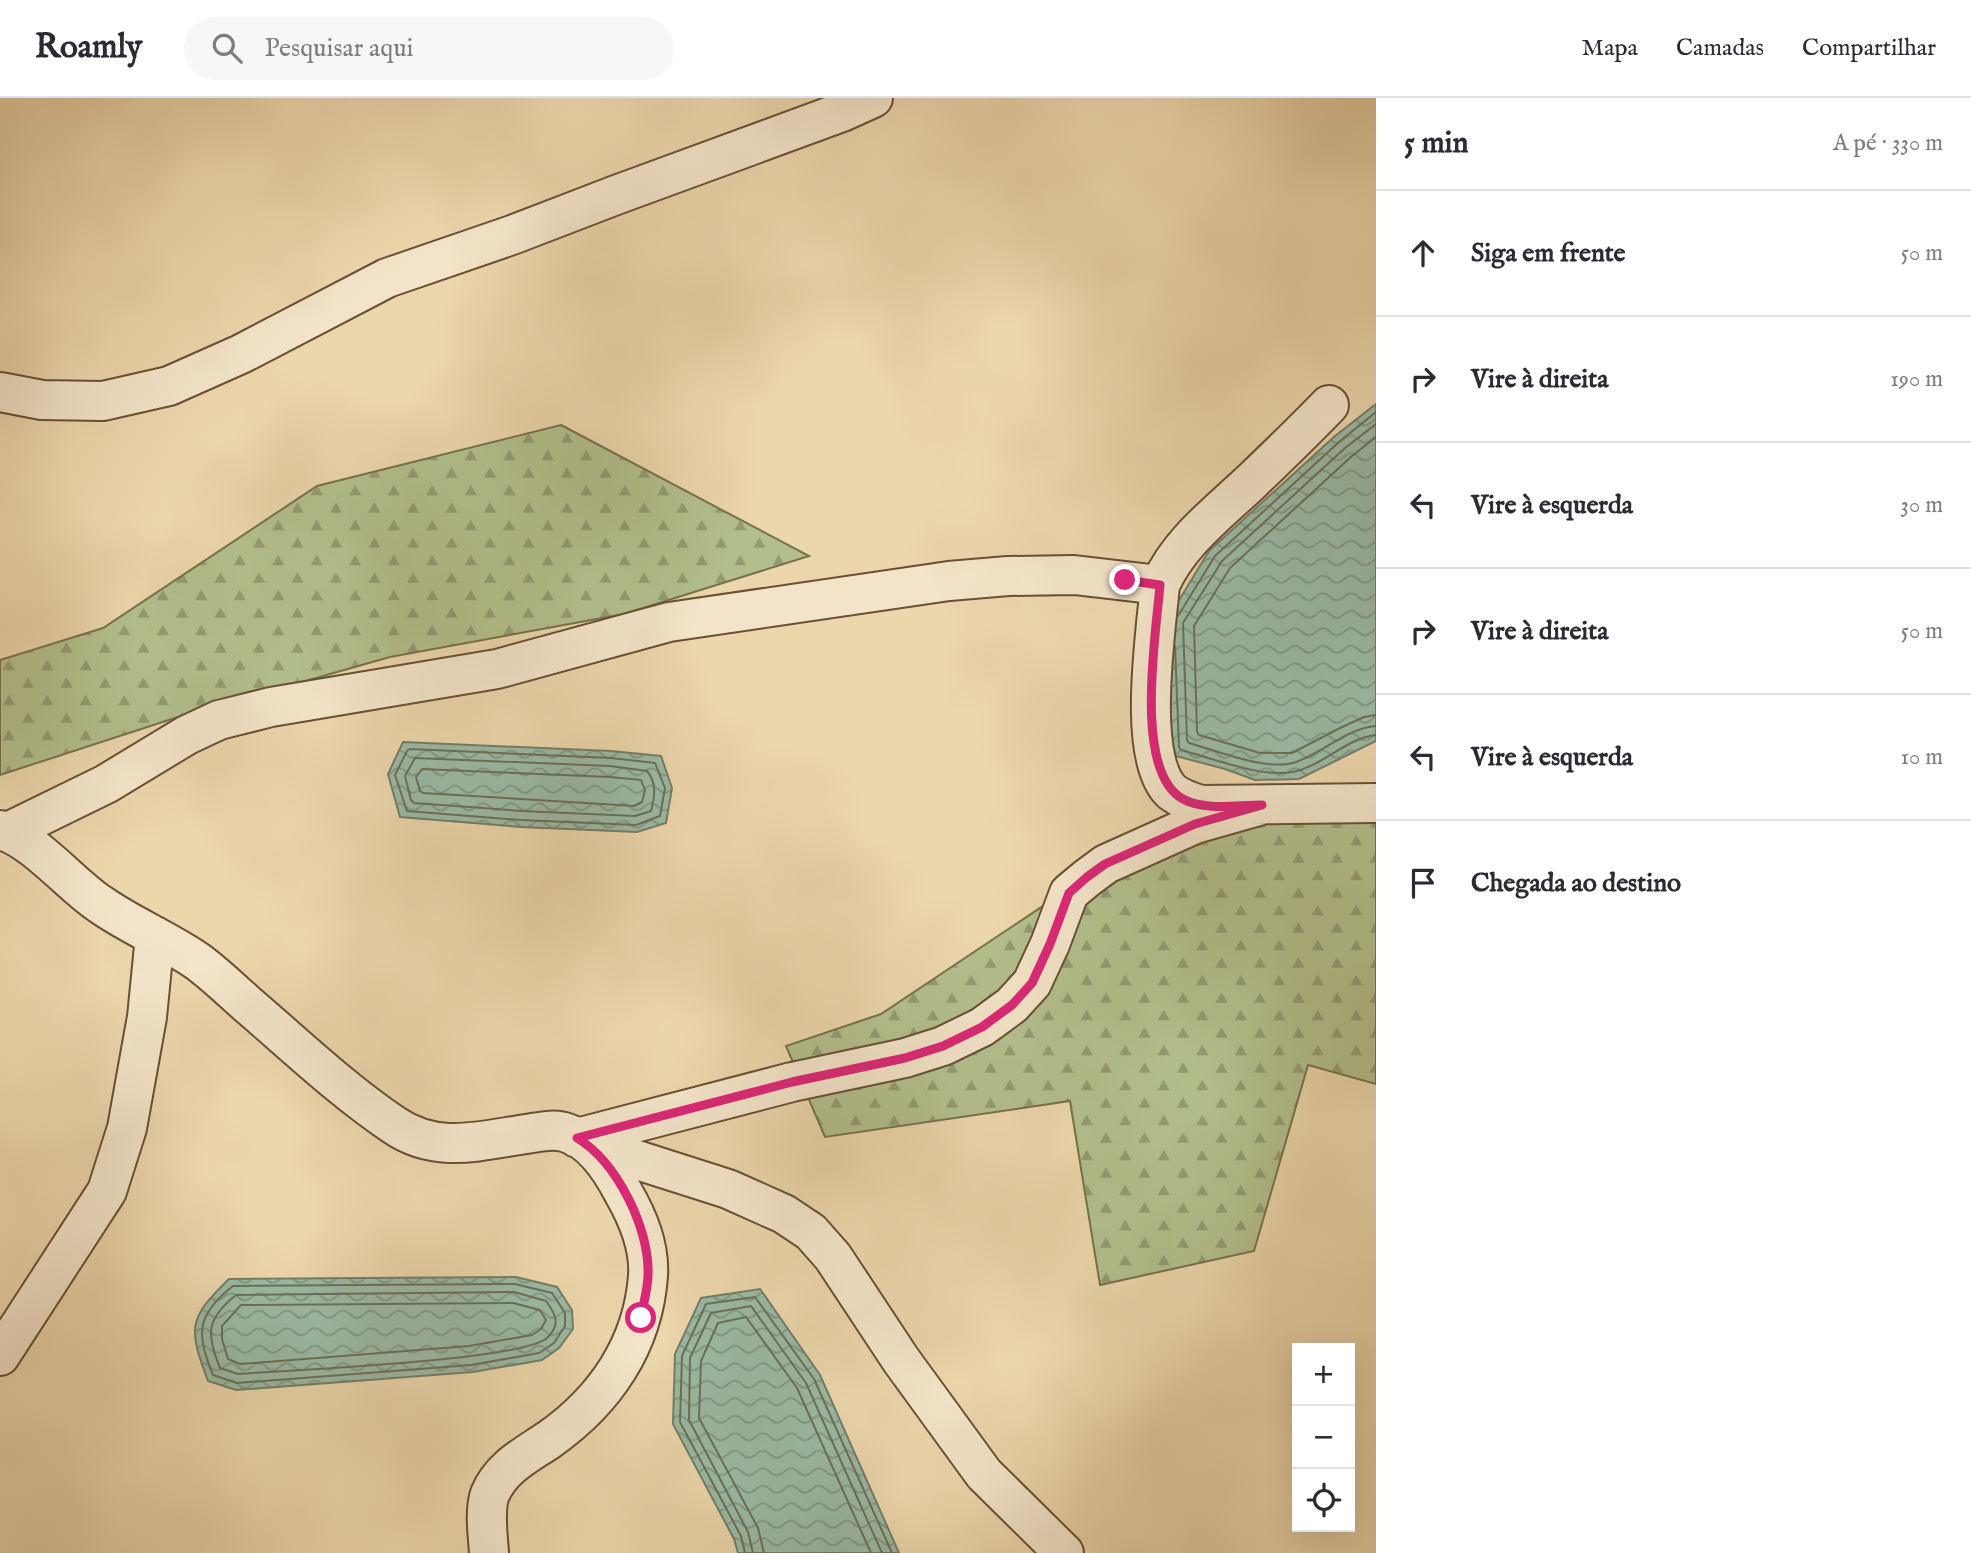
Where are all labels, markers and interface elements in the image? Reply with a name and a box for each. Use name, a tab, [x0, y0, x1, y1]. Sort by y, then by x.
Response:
search box	[184, 17, 674, 80]
text: Roamly	[35, 27, 142, 69]
icon: search	[208, 29, 246, 67]
text: Pesquisar aqui	[264, 32, 414, 65]
text: Mapa	[1582, 33, 1638, 64]
text: Camadas	[1676, 33, 1764, 64]
text: Compartilhar	[1802, 33, 1936, 64]
text: 5 min	[1404, 125, 1469, 163]
text: A pé · 330 m	[1833, 129, 1943, 158]
icon: ahead	[1404, 234, 1442, 272]
text: Siga em frente	[1471, 237, 1626, 270]
text: 50 m	[1901, 239, 1943, 268]
icon: right	[1404, 360, 1442, 398]
text: Vire à direita	[1471, 363, 1608, 396]
text: 190 m	[1890, 365, 1943, 394]
icon: left	[1404, 486, 1442, 524]
text: Vire à esquerda	[1471, 489, 1633, 522]
text: 30 m	[1900, 491, 1943, 520]
route end	[1109, 564, 1140, 595]
icon: right	[1404, 612, 1442, 650]
text: Vire à direita	[1471, 615, 1608, 648]
text: 50 m	[1901, 617, 1943, 646]
icon: left	[1404, 738, 1442, 776]
text: Vire à esquerda	[1471, 741, 1633, 774]
text: 10 m	[1900, 743, 1943, 772]
icon: arrive	[1404, 864, 1442, 902]
text: Chegada ao destino	[1471, 867, 1681, 900]
route start	[625, 1302, 656, 1333]
map controls	[1292, 1343, 1355, 1532]
button: +	[1292, 1343, 1355, 1406]
button: −	[1292, 1406, 1355, 1469]
button: locate	[1292, 1469, 1355, 1532]

